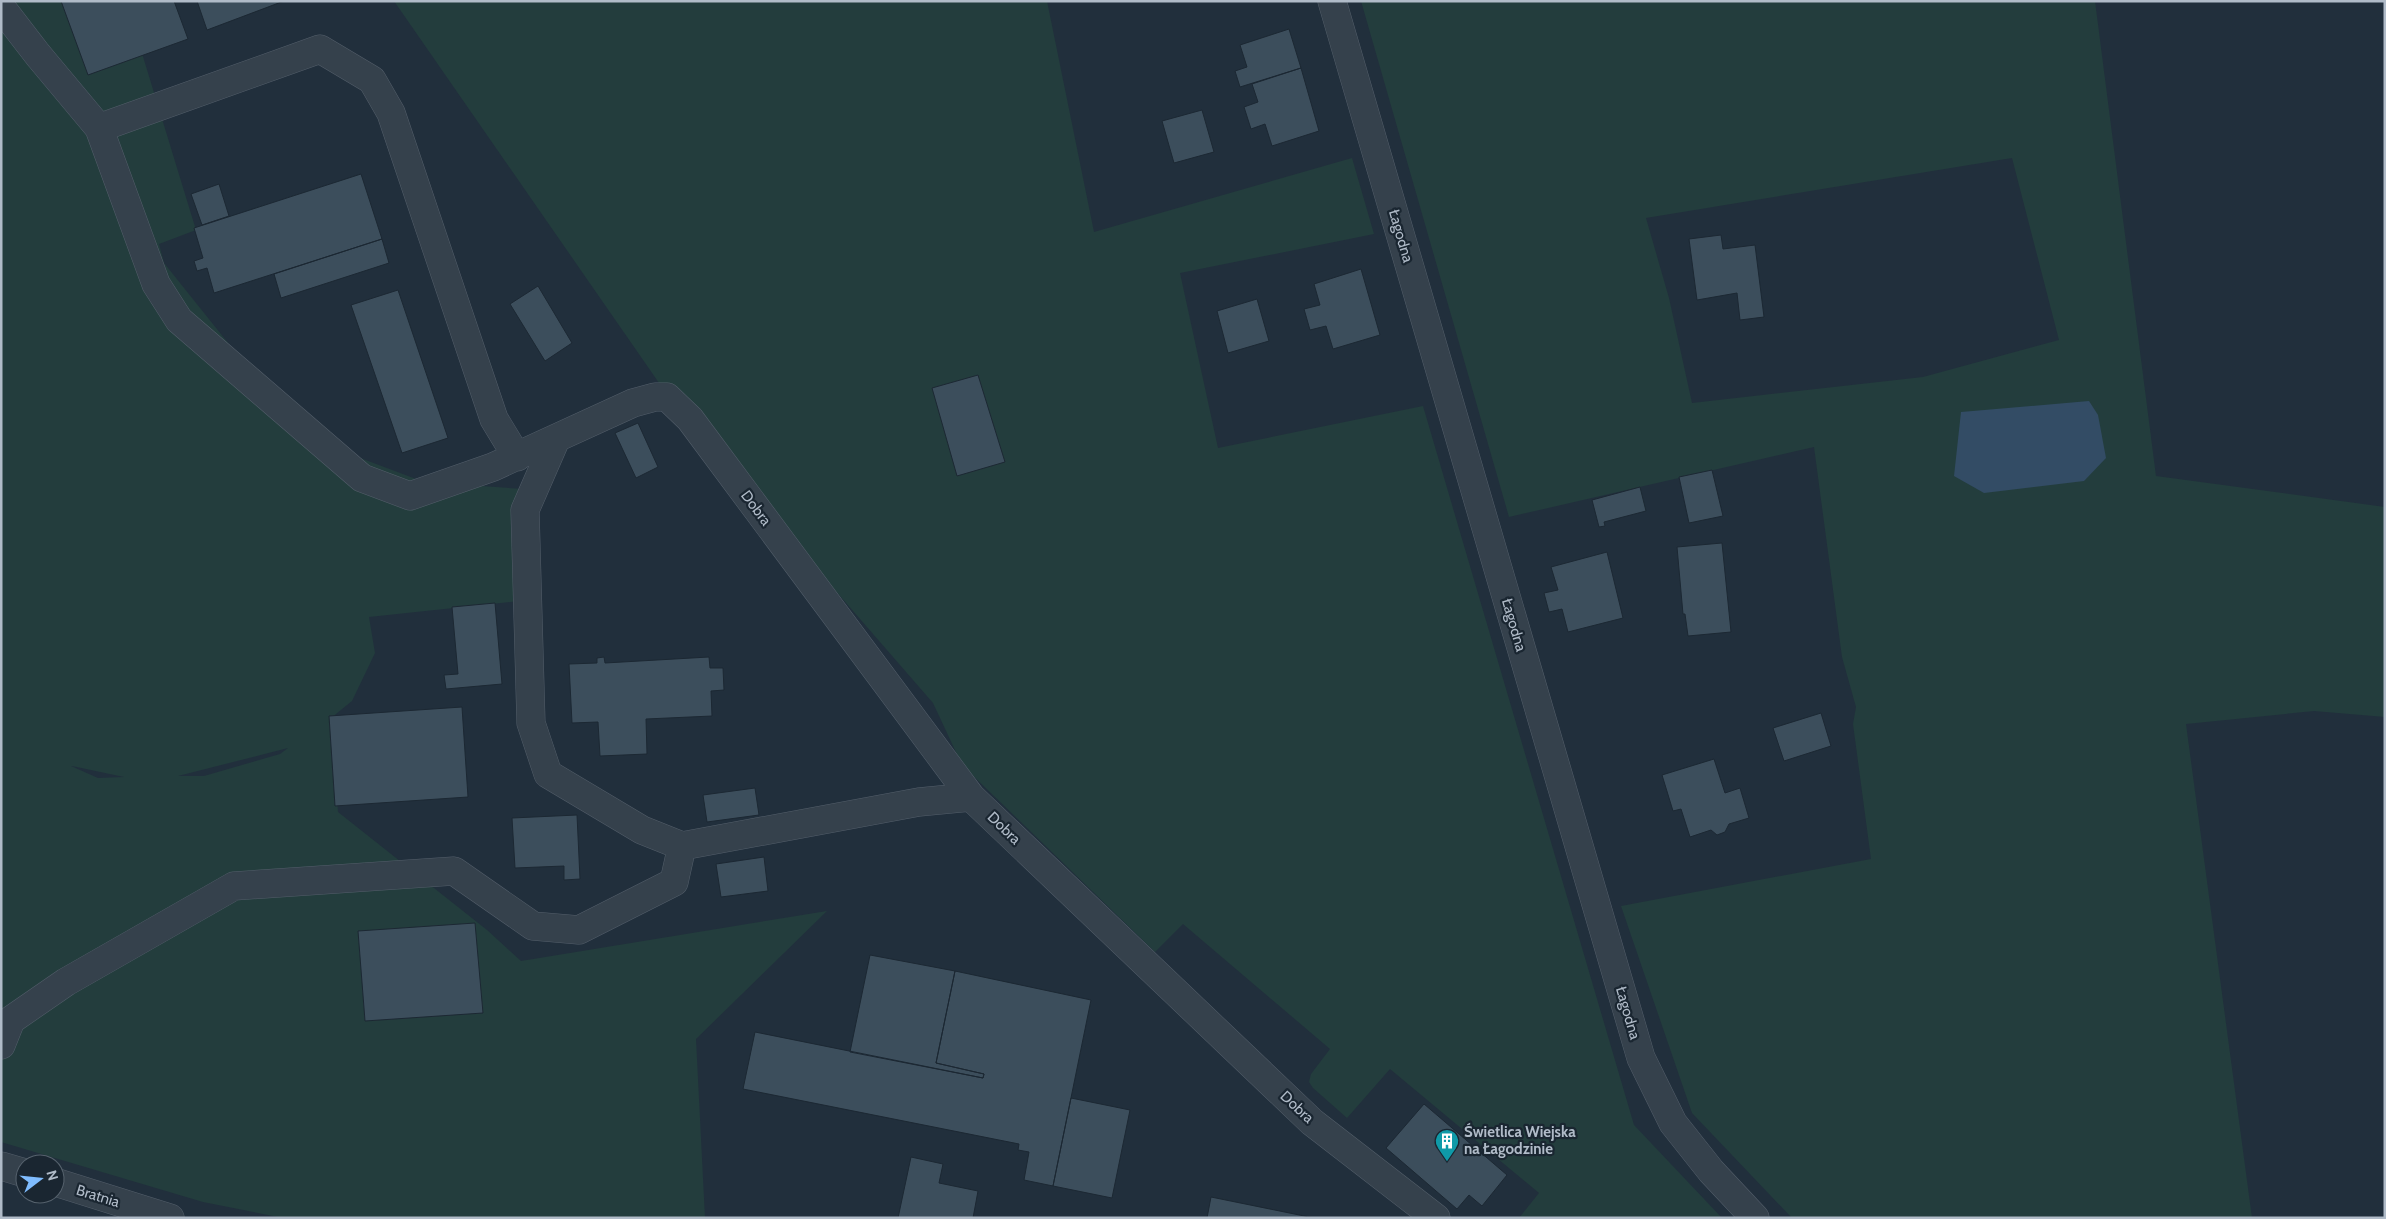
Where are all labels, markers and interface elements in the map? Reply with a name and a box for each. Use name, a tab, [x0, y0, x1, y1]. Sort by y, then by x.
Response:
street label: Łagodna	[1385, 207, 1417, 265]
street label: Dobra	[737, 487, 775, 530]
street label: Łagodna	[1498, 596, 1530, 654]
street label: Dobra	[984, 808, 1025, 849]
street label: Łagodna	[1612, 984, 1644, 1042]
street label: Dobra	[1277, 1087, 1318, 1128]
place label: Świetlica Wiejska na Łagodzinie	[1464, 1122, 1576, 1158]
building icon: Świetlica Wiejska na Łagodzinie	[1434, 1128, 1460, 1162]
north arrow	[15, 1154, 65, 1204]
text: N	[42, 1168, 63, 1183]
street label: Bratnia	[74, 1181, 123, 1211]

